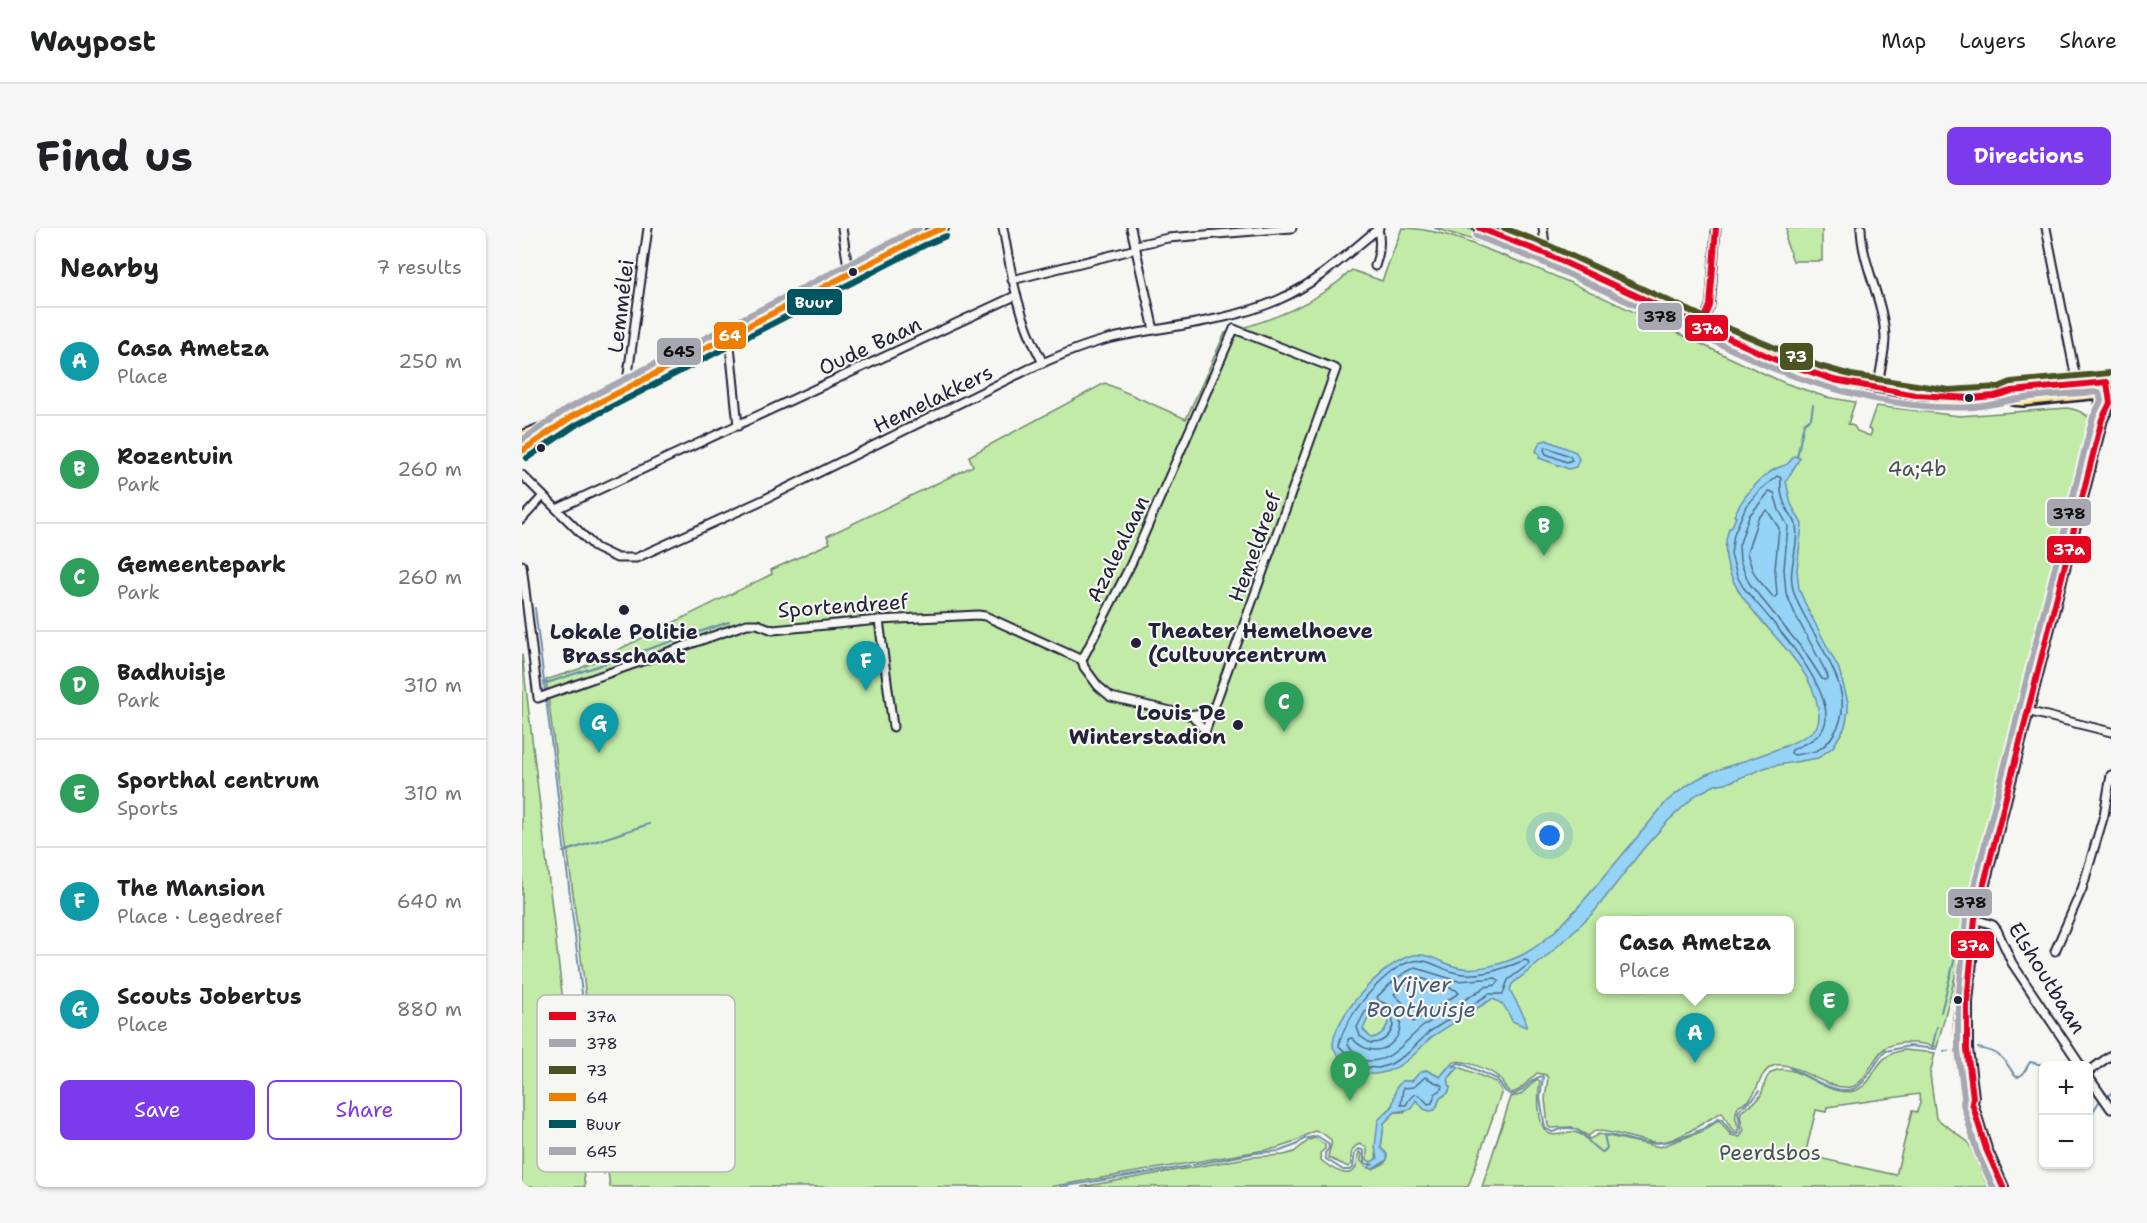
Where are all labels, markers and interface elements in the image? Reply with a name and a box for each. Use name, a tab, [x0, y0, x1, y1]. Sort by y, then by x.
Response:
text: Waypost	[30, 22, 156, 60]
text: Map	[1881, 27, 1926, 55]
text: Layers	[1959, 27, 2026, 55]
text: Share	[2059, 27, 2117, 55]
button: Directions	[1947, 127, 2111, 185]
text: Find us	[36, 128, 193, 184]
text: Nearby	[60, 250, 159, 285]
text: 7 results	[376, 254, 462, 280]
street label: Lemmélei	[601, 258, 641, 354]
unlabelled marker	[847, 266, 859, 278]
line badge: Buur	[786, 288, 843, 316]
text: Buur	[795, 292, 834, 313]
line badge: 378	[1637, 302, 1683, 331]
text: 378	[1644, 306, 1676, 327]
street label: Oude Baan	[814, 310, 926, 382]
line badge: 37a	[1684, 314, 1729, 342]
text: 37a	[1691, 318, 1723, 339]
line badge: 64	[713, 321, 747, 350]
text: 64	[719, 325, 741, 346]
text: Casa Ametza	[117, 334, 269, 363]
line badge: 645	[656, 337, 702, 366]
text: 645	[663, 341, 695, 362]
line badge: 73	[1779, 342, 1814, 371]
text: 73	[1785, 346, 1807, 367]
text: A	[72, 348, 87, 374]
text: 250 m	[398, 348, 462, 374]
street label: Hemelakkers	[869, 358, 997, 440]
text: Place	[117, 363, 168, 389]
unlabelled marker	[1963, 392, 1975, 404]
text: Rozentuin	[117, 442, 233, 471]
unlabelled marker	[535, 442, 547, 454]
park label: 4a;4b	[1887, 455, 1947, 483]
text: B	[73, 456, 86, 482]
text: 260 m	[397, 456, 462, 482]
text: Park	[117, 471, 160, 497]
street label: Hemeldreef	[1222, 488, 1288, 606]
street label: Azalealaan	[1080, 491, 1156, 607]
line badge: 378	[2046, 498, 2092, 527]
text: 378	[2053, 503, 2085, 524]
pin: B	[1524, 506, 1564, 556]
line badge: 37a	[2046, 535, 2092, 564]
text: 37a	[2053, 539, 2085, 560]
text: Gemeentepark	[117, 550, 286, 579]
text: C	[73, 564, 86, 590]
text: 260 m	[397, 564, 462, 590]
text: Park	[117, 579, 160, 605]
street label: Sportendreef	[777, 587, 910, 625]
marker: Lokale Politie Brasschaat	[617, 603, 631, 617]
place label: Theater Hemelhoeve (Cultuurcentrum	[1148, 617, 1373, 669]
place label: Lokale Politie Brasschaat	[550, 618, 698, 670]
marker: Theater Hemelhoeve (Cultuurcentrum	[1129, 636, 1143, 650]
pin: F	[846, 642, 886, 691]
text: Badhuisje	[117, 658, 226, 687]
text: D	[72, 672, 87, 698]
text: 310 m	[403, 672, 462, 698]
pin: C	[1264, 682, 1304, 732]
text: Park	[117, 687, 160, 713]
place label: Louis De Winterstadion	[1069, 699, 1226, 751]
pin: G	[580, 704, 619, 753]
marker: Louis De Winterstadion	[1231, 718, 1245, 732]
text: Sporthal centrum	[117, 766, 319, 795]
text: E	[73, 780, 86, 806]
text: 310 m	[403, 780, 462, 806]
text: Sports	[117, 795, 178, 821]
your location	[1535, 821, 1564, 850]
text: The Mansion	[117, 874, 265, 903]
text: F	[74, 888, 85, 914]
text: 640 m	[397, 888, 462, 914]
line badge: 378	[1947, 888, 1993, 917]
text: 378	[1954, 892, 1986, 913]
text: Place · Legedreef	[117, 903, 283, 929]
popup	[1596, 916, 1794, 994]
street label: Elshoutbaan	[2002, 917, 2093, 1039]
text: Casa Ametza	[1619, 928, 1771, 957]
line badge: 37a	[1950, 930, 1995, 959]
text: 37a	[1957, 935, 1989, 956]
text: Place	[1619, 957, 1670, 983]
water label: Vijver Boothuisje	[1366, 970, 1476, 1024]
text: Scouts Jobertus	[117, 982, 302, 1011]
pin: E	[1810, 982, 1848, 1031]
unlabelled marker	[1952, 994, 1964, 1006]
legend	[537, 995, 735, 1172]
text: G	[71, 996, 88, 1022]
text: 880 m	[397, 996, 462, 1022]
text: 37a	[586, 1006, 616, 1027]
text: Place	[117, 1011, 168, 1037]
pin: A	[1676, 1014, 1714, 1063]
text: 378	[586, 1033, 618, 1054]
pin: D	[1330, 1052, 1370, 1101]
text: 73	[586, 1060, 607, 1081]
map controls	[2039, 1061, 2093, 1169]
button: +	[2039, 1061, 2093, 1115]
button: Save	[60, 1080, 255, 1140]
button: Share	[267, 1080, 462, 1140]
text: 64	[586, 1087, 608, 1108]
text: Buur	[586, 1114, 621, 1135]
button: −	[2039, 1115, 2093, 1169]
park label: Peerdsbos	[1719, 1139, 1821, 1167]
text: 645	[586, 1141, 617, 1162]

